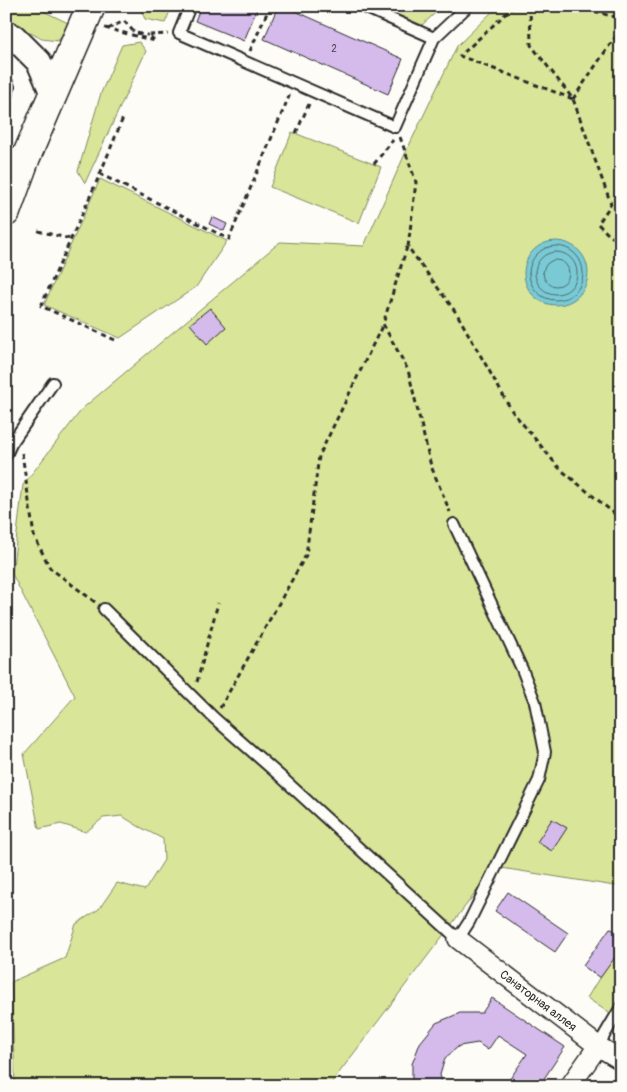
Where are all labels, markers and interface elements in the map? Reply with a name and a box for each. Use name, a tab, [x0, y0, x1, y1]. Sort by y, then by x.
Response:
house number: 2	[331, 43, 337, 55]
street label: Санаторная аллея	[497, 967, 580, 1035]

